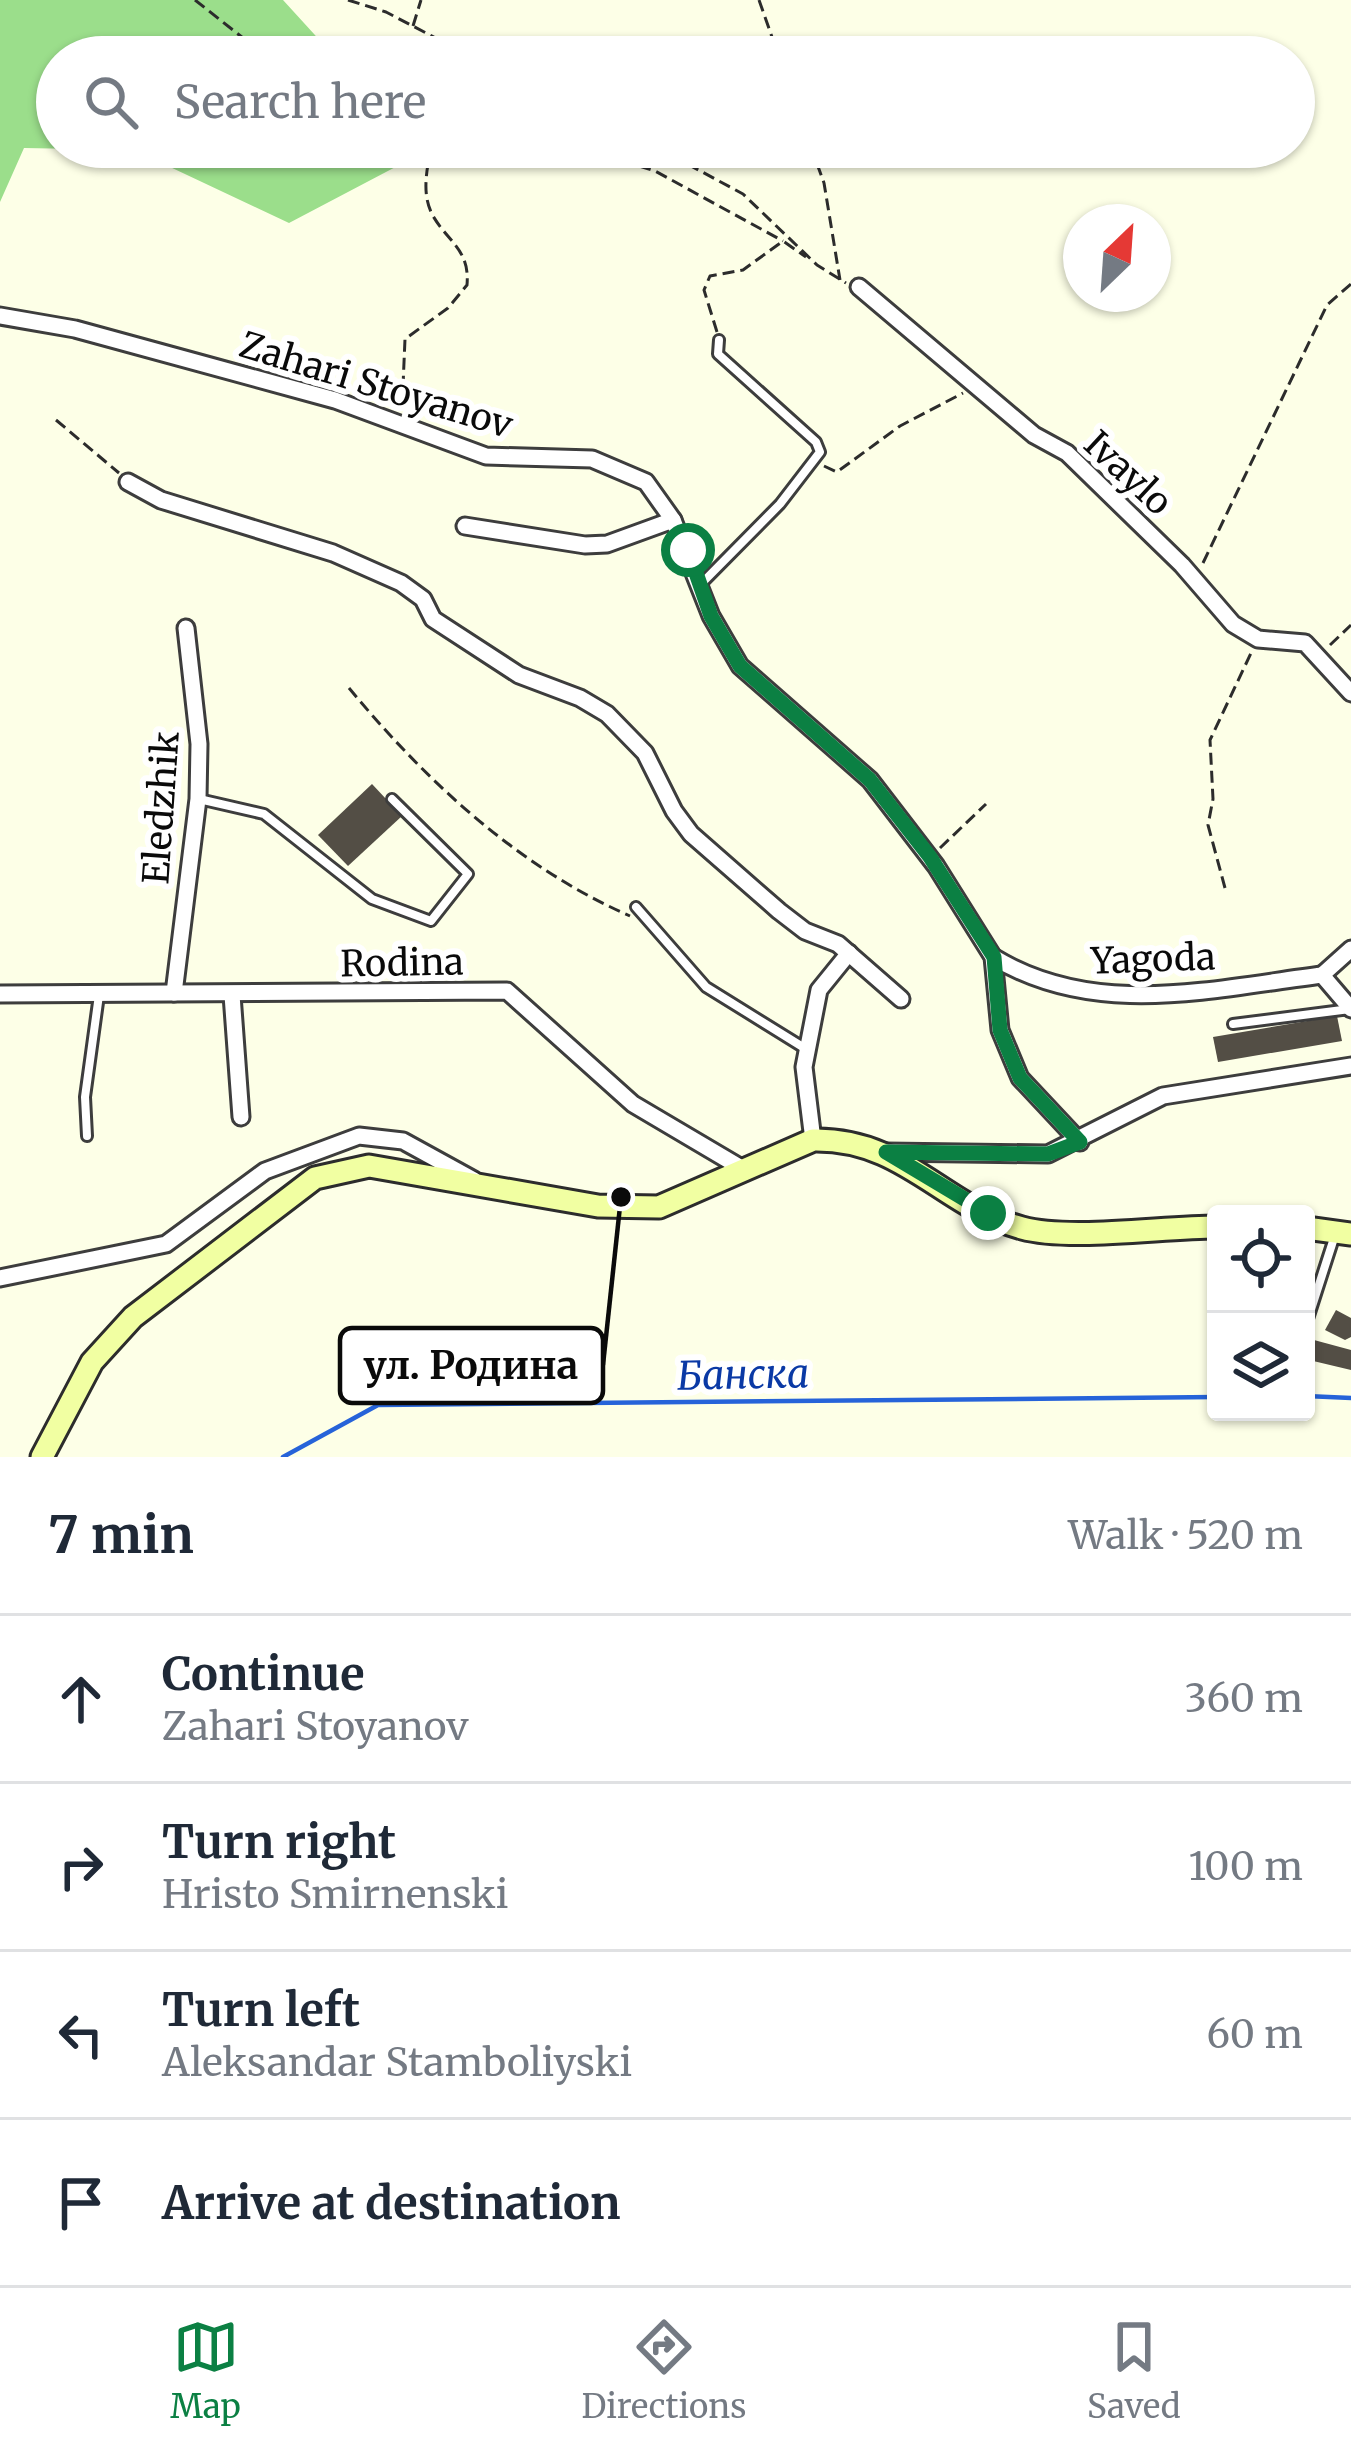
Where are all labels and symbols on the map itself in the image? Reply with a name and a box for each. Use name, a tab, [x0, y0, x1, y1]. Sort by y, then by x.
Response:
north arrow	[1063, 204, 1171, 312]
street label: Zahari Stoyanov	[234, 322, 518, 448]
street label: Ivaylo	[1075, 421, 1181, 525]
route start	[661, 523, 715, 577]
street label: Eledzhik	[133, 730, 189, 886]
street label: Yagoda	[1089, 934, 1216, 984]
street label: Rodina	[340, 939, 464, 987]
route end	[961, 1186, 1015, 1240]
callout: ул. Родина	[340, 1328, 603, 1403]
text: ул. Родина	[364, 1341, 578, 1390]
water label: Банска	[677, 1349, 809, 1401]

